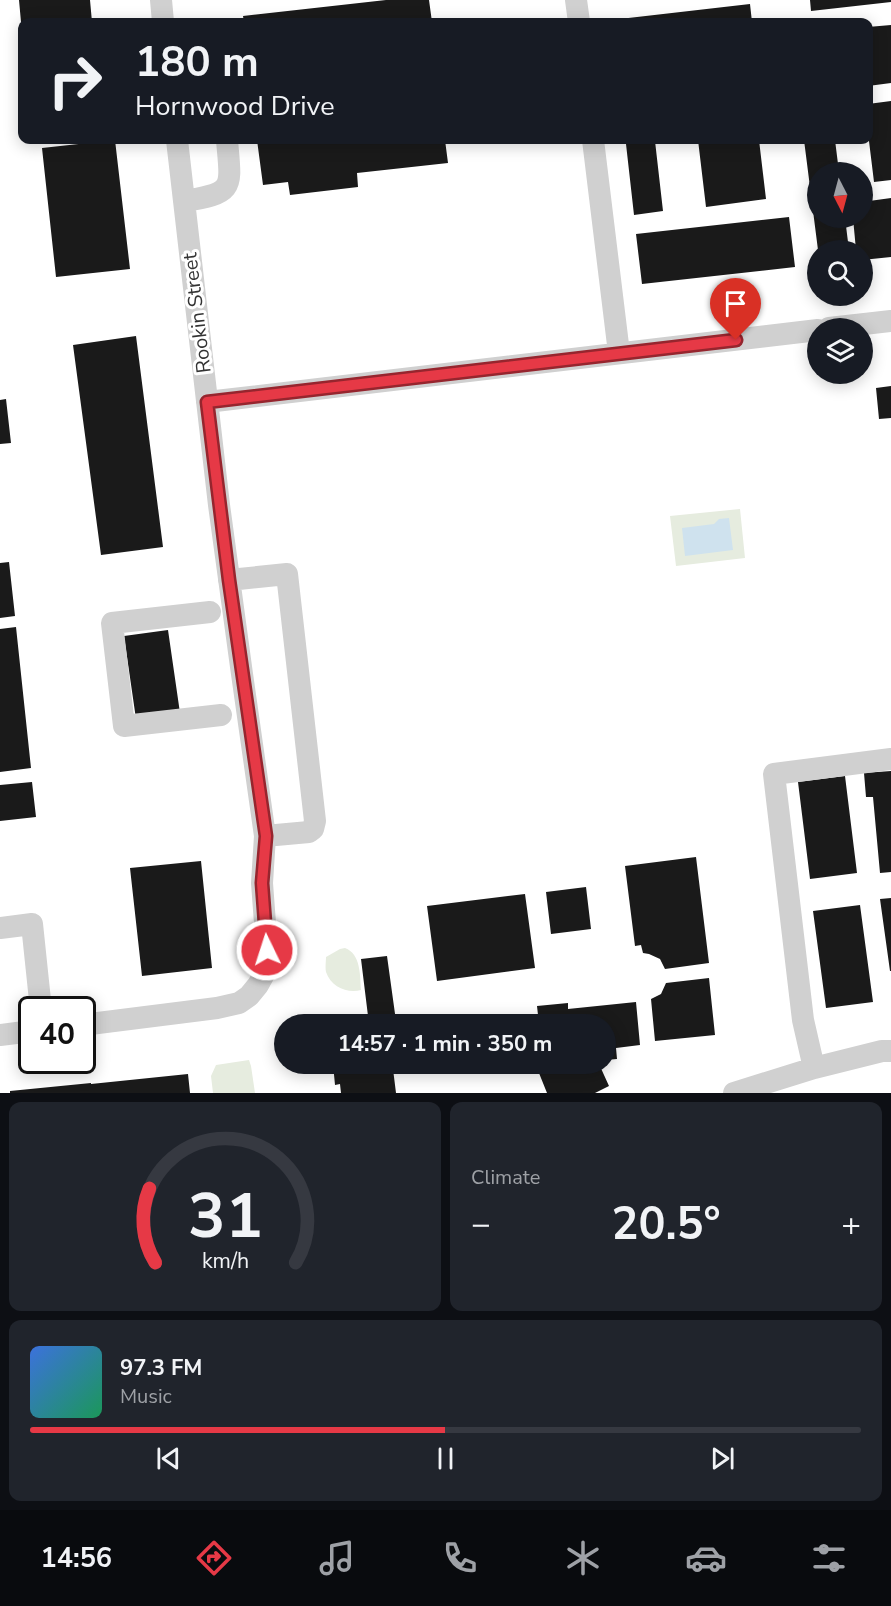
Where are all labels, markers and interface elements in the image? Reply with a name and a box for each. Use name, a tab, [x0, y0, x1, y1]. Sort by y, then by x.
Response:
text: 180 m	[135, 34, 259, 91]
icon: right	[36, 42, 114, 120]
text: Hornwood Drive	[135, 88, 335, 125]
north arrow	[807, 162, 873, 228]
map controls	[807, 162, 873, 384]
button: search	[807, 240, 873, 306]
street label: Rookin Street	[176, 250, 218, 375]
pin	[710, 278, 761, 340]
icon: arrive	[719, 287, 752, 320]
button: layers	[807, 318, 873, 384]
position arrow	[235, 918, 299, 982]
speed limit sign: 40	[18, 996, 96, 1074]
text: 14:57 · 1 min · 350 m	[338, 1029, 552, 1059]
text: Climate	[471, 1164, 540, 1191]
text: 31	[188, 1174, 262, 1259]
text: 20.5°	[611, 1194, 721, 1255]
text: −	[471, 1202, 491, 1247]
text: +	[841, 1202, 861, 1247]
text: km/h	[201, 1247, 249, 1277]
text: 97.3 FM	[120, 1353, 202, 1383]
text: Music	[120, 1383, 172, 1410]
icon: previous	[152, 1442, 185, 1475]
icon: pause	[429, 1442, 462, 1475]
icon: next	[706, 1442, 739, 1475]
icon: directions	[193, 1537, 235, 1579]
icon: music	[316, 1537, 358, 1579]
icon: phone	[439, 1537, 481, 1579]
icon: climate	[562, 1537, 604, 1579]
icon: car	[685, 1537, 727, 1579]
icon: filters	[808, 1537, 850, 1579]
text: 14:56	[41, 1540, 112, 1577]

